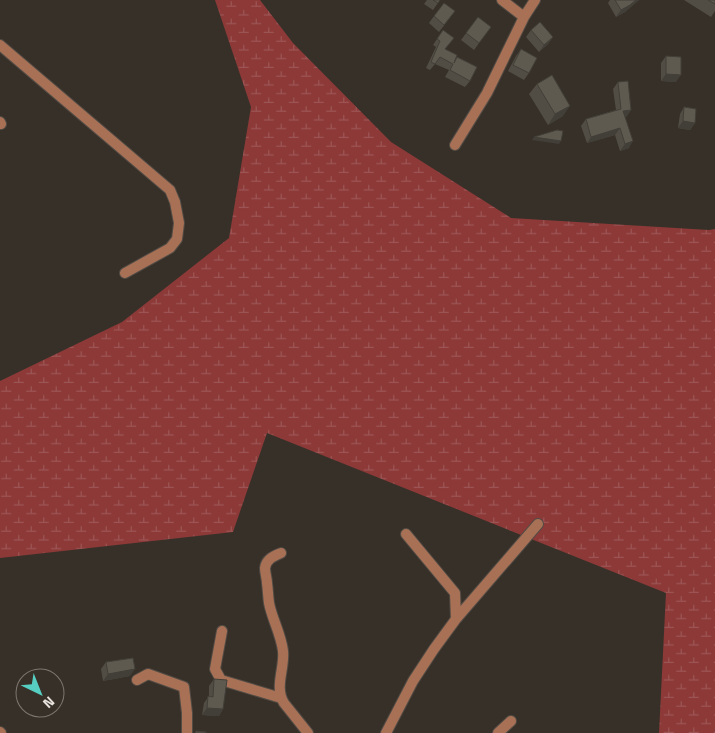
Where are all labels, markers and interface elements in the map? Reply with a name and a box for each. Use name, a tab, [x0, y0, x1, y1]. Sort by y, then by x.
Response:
north arrow	[15, 668, 65, 718]
text: N	[38, 692, 60, 714]

